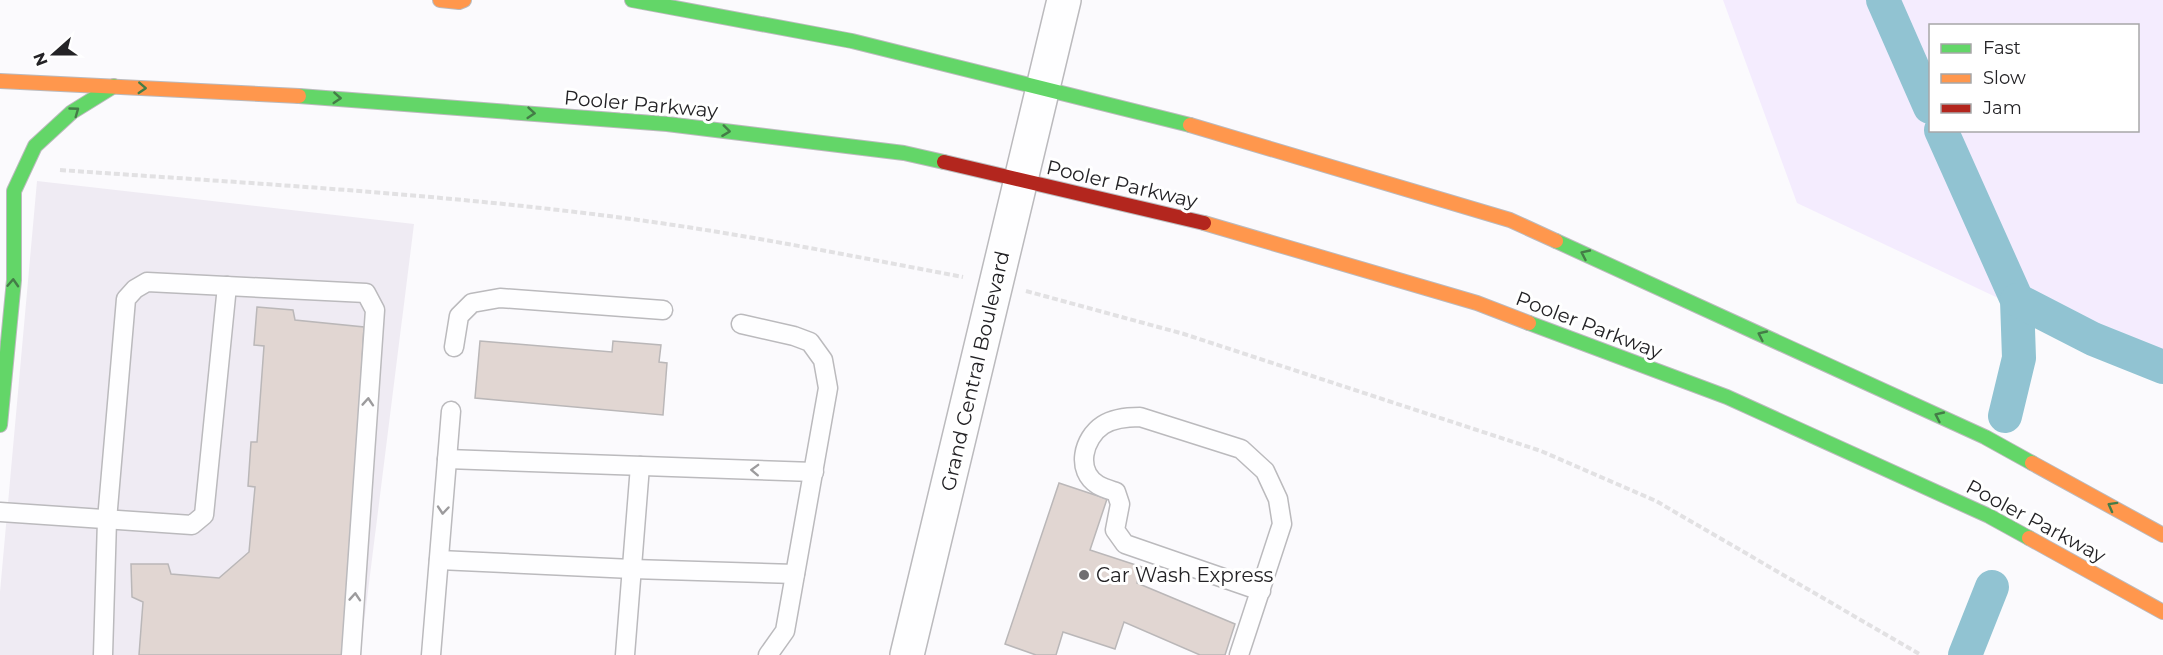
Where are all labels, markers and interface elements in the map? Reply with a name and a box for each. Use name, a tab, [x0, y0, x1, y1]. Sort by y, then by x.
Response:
north arrow	[24, 24, 84, 84]
legend	[1929, 24, 2139, 132]
text: Fast	[1983, 37, 2021, 59]
text: N	[29, 50, 52, 69]
text: Slow	[1983, 67, 2026, 89]
one-way arrow	[138, 81, 147, 94]
street label: Pooler Parkway	[563, 85, 719, 123]
one-way arrow	[333, 91, 342, 104]
text: Jam	[1982, 97, 2022, 119]
one-way arrow	[527, 106, 536, 119]
one-way arrow	[68, 107, 79, 118]
one-way arrow	[721, 125, 730, 137]
street label: Pooler Parkway	[1044, 155, 1200, 213]
street label: Grand Central Boulevard	[936, 249, 1014, 493]
one-way arrow	[1580, 250, 1591, 262]
one-way arrow	[6, 279, 19, 288]
street label: Pooler Parkway	[1513, 286, 1666, 364]
one-way arrow	[1757, 331, 1768, 343]
one-way arrow	[362, 398, 375, 407]
one-way arrow	[1935, 412, 1946, 424]
one-way arrow	[751, 463, 760, 476]
street label: Pooler Parkway	[1962, 474, 2110, 568]
one-way arrow	[2108, 502, 2118, 513]
one-way arrow	[437, 505, 450, 514]
place label: Car Wash Express	[1096, 563, 1273, 587]
marker: Car Wash Express	[1077, 568, 1091, 582]
one-way arrow	[349, 592, 362, 601]

